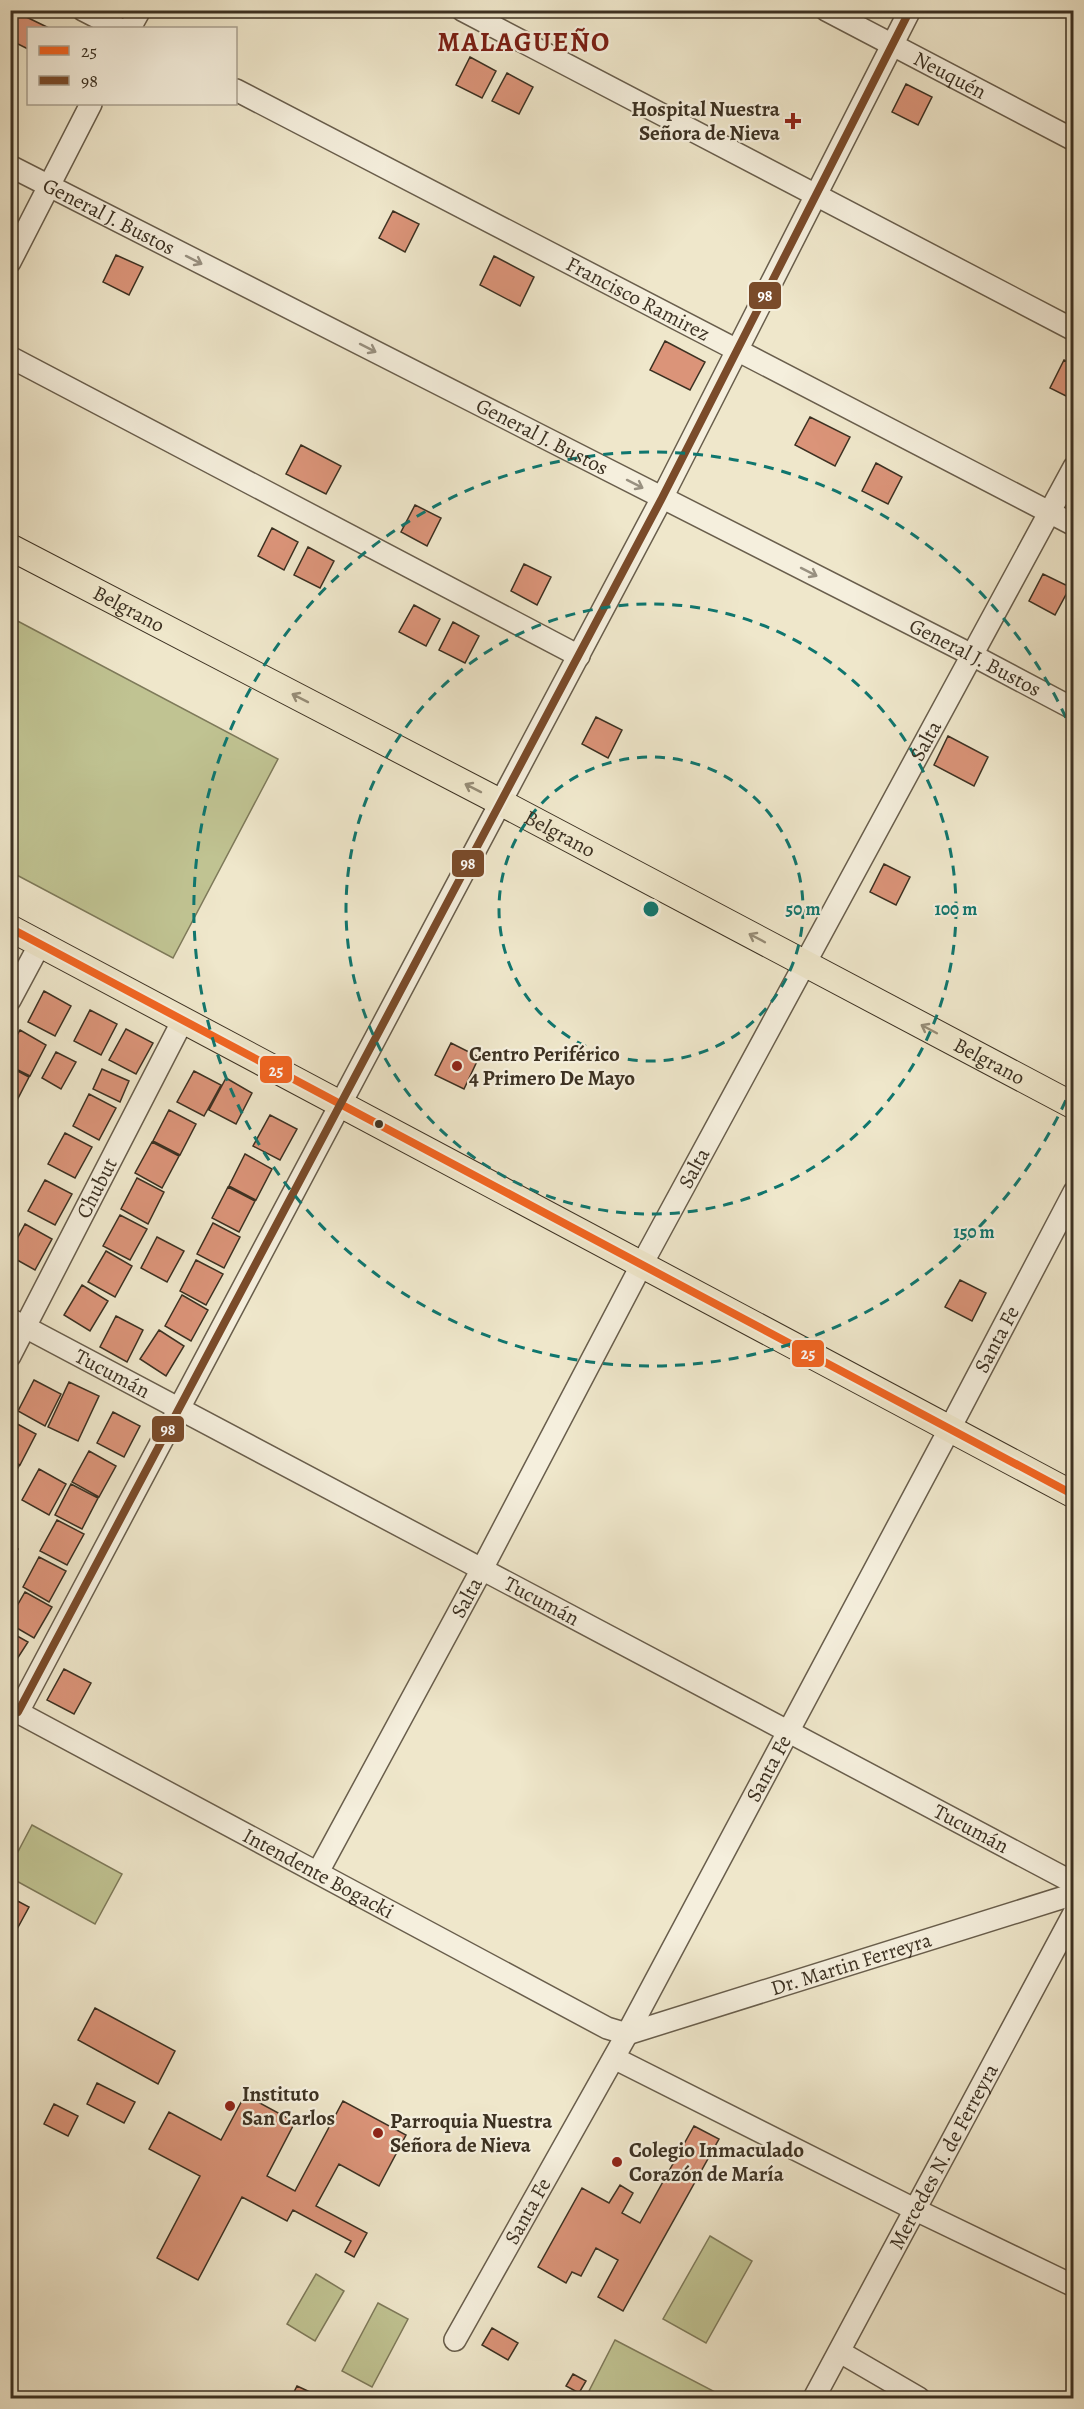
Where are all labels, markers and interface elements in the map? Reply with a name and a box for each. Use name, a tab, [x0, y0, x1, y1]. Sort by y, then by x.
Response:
district label: MALAGUEÑO	[437, 24, 611, 60]
legend	[27, 27, 237, 105]
text: 25	[81, 39, 97, 63]
street label: Neuquén	[909, 44, 991, 106]
text: 98	[81, 69, 98, 93]
place label: Hospital Nuestra Señora de Nieva	[631, 95, 781, 147]
marker: Hospital Nuestra Señora de Nieva	[784, 112, 802, 130]
street label: General J. Bustos	[38, 171, 180, 262]
street label: Francisco Ramirez	[561, 250, 715, 348]
one-way arrow	[185, 254, 203, 266]
line badge: 98	[748, 281, 782, 310]
text: 98	[757, 285, 773, 307]
one-way arrow	[359, 342, 376, 354]
street label: General J. Bustos	[471, 391, 613, 482]
one-way arrow	[626, 479, 644, 491]
one-way arrow	[800, 567, 818, 579]
street label: Belgrano	[88, 579, 169, 639]
street label: General J. Bustos	[905, 611, 1046, 703]
one-way arrow	[292, 692, 310, 703]
street label: Salta	[903, 715, 948, 766]
one-way arrow	[465, 782, 483, 793]
street label: Belgrano	[519, 803, 600, 864]
line badge: 98	[451, 849, 485, 878]
text: 98	[460, 853, 476, 875]
text: 50 m	[786, 897, 820, 921]
text: 100 m	[935, 897, 977, 921]
centre of rings	[641, 899, 661, 919]
one-way arrow	[749, 931, 767, 943]
one-way arrow	[921, 1023, 939, 1034]
street label: Belgrano	[949, 1031, 1030, 1092]
place label: Centro Periférico 4 Primero De Mayo	[469, 1040, 635, 1092]
line badge: 25	[259, 1055, 293, 1084]
marker: Centro Periférico 4 Primero De Mayo	[450, 1059, 464, 1073]
text: 25	[269, 1060, 283, 1082]
unlabelled marker	[373, 1118, 385, 1130]
street label: Salta	[672, 1143, 716, 1193]
street label: Chubut	[69, 1153, 124, 1223]
text: 150 m	[953, 1220, 995, 1244]
street label: Santa Fe	[967, 1301, 1026, 1378]
line badge: 25	[791, 1339, 825, 1368]
street label: Tucumán	[70, 1342, 155, 1405]
text: 25	[801, 1343, 815, 1365]
line badge: 98	[151, 1415, 185, 1443]
text: 98	[160, 1419, 176, 1441]
street label: Tucumán	[499, 1570, 584, 1632]
street label: Salta	[444, 1572, 489, 1623]
street label: Santa Fe	[739, 1730, 798, 1807]
street label: Tucumán	[929, 1797, 1014, 1860]
street label: Intendente Bogacki	[238, 1821, 399, 1925]
street label: Dr. Martin Ferreyra	[767, 1925, 935, 2002]
street label: Mercedes N. de Ferreyra	[882, 2058, 1005, 2254]
place label: Instituto San Carlos	[242, 2080, 335, 2132]
marker: Instituto San Carlos	[223, 2099, 237, 2113]
place label: Parroquia Nuestra Señora de Nieva	[390, 2107, 553, 2159]
marker: Parroquia Nuestra Señora de Nieva	[371, 2126, 385, 2140]
place label: Colegio Inmaculado Corazón de María	[629, 2136, 804, 2188]
marker: Colegio Inmaculado Corazón de María	[610, 2155, 624, 2169]
street label: Santa Fe	[498, 2173, 557, 2249]

